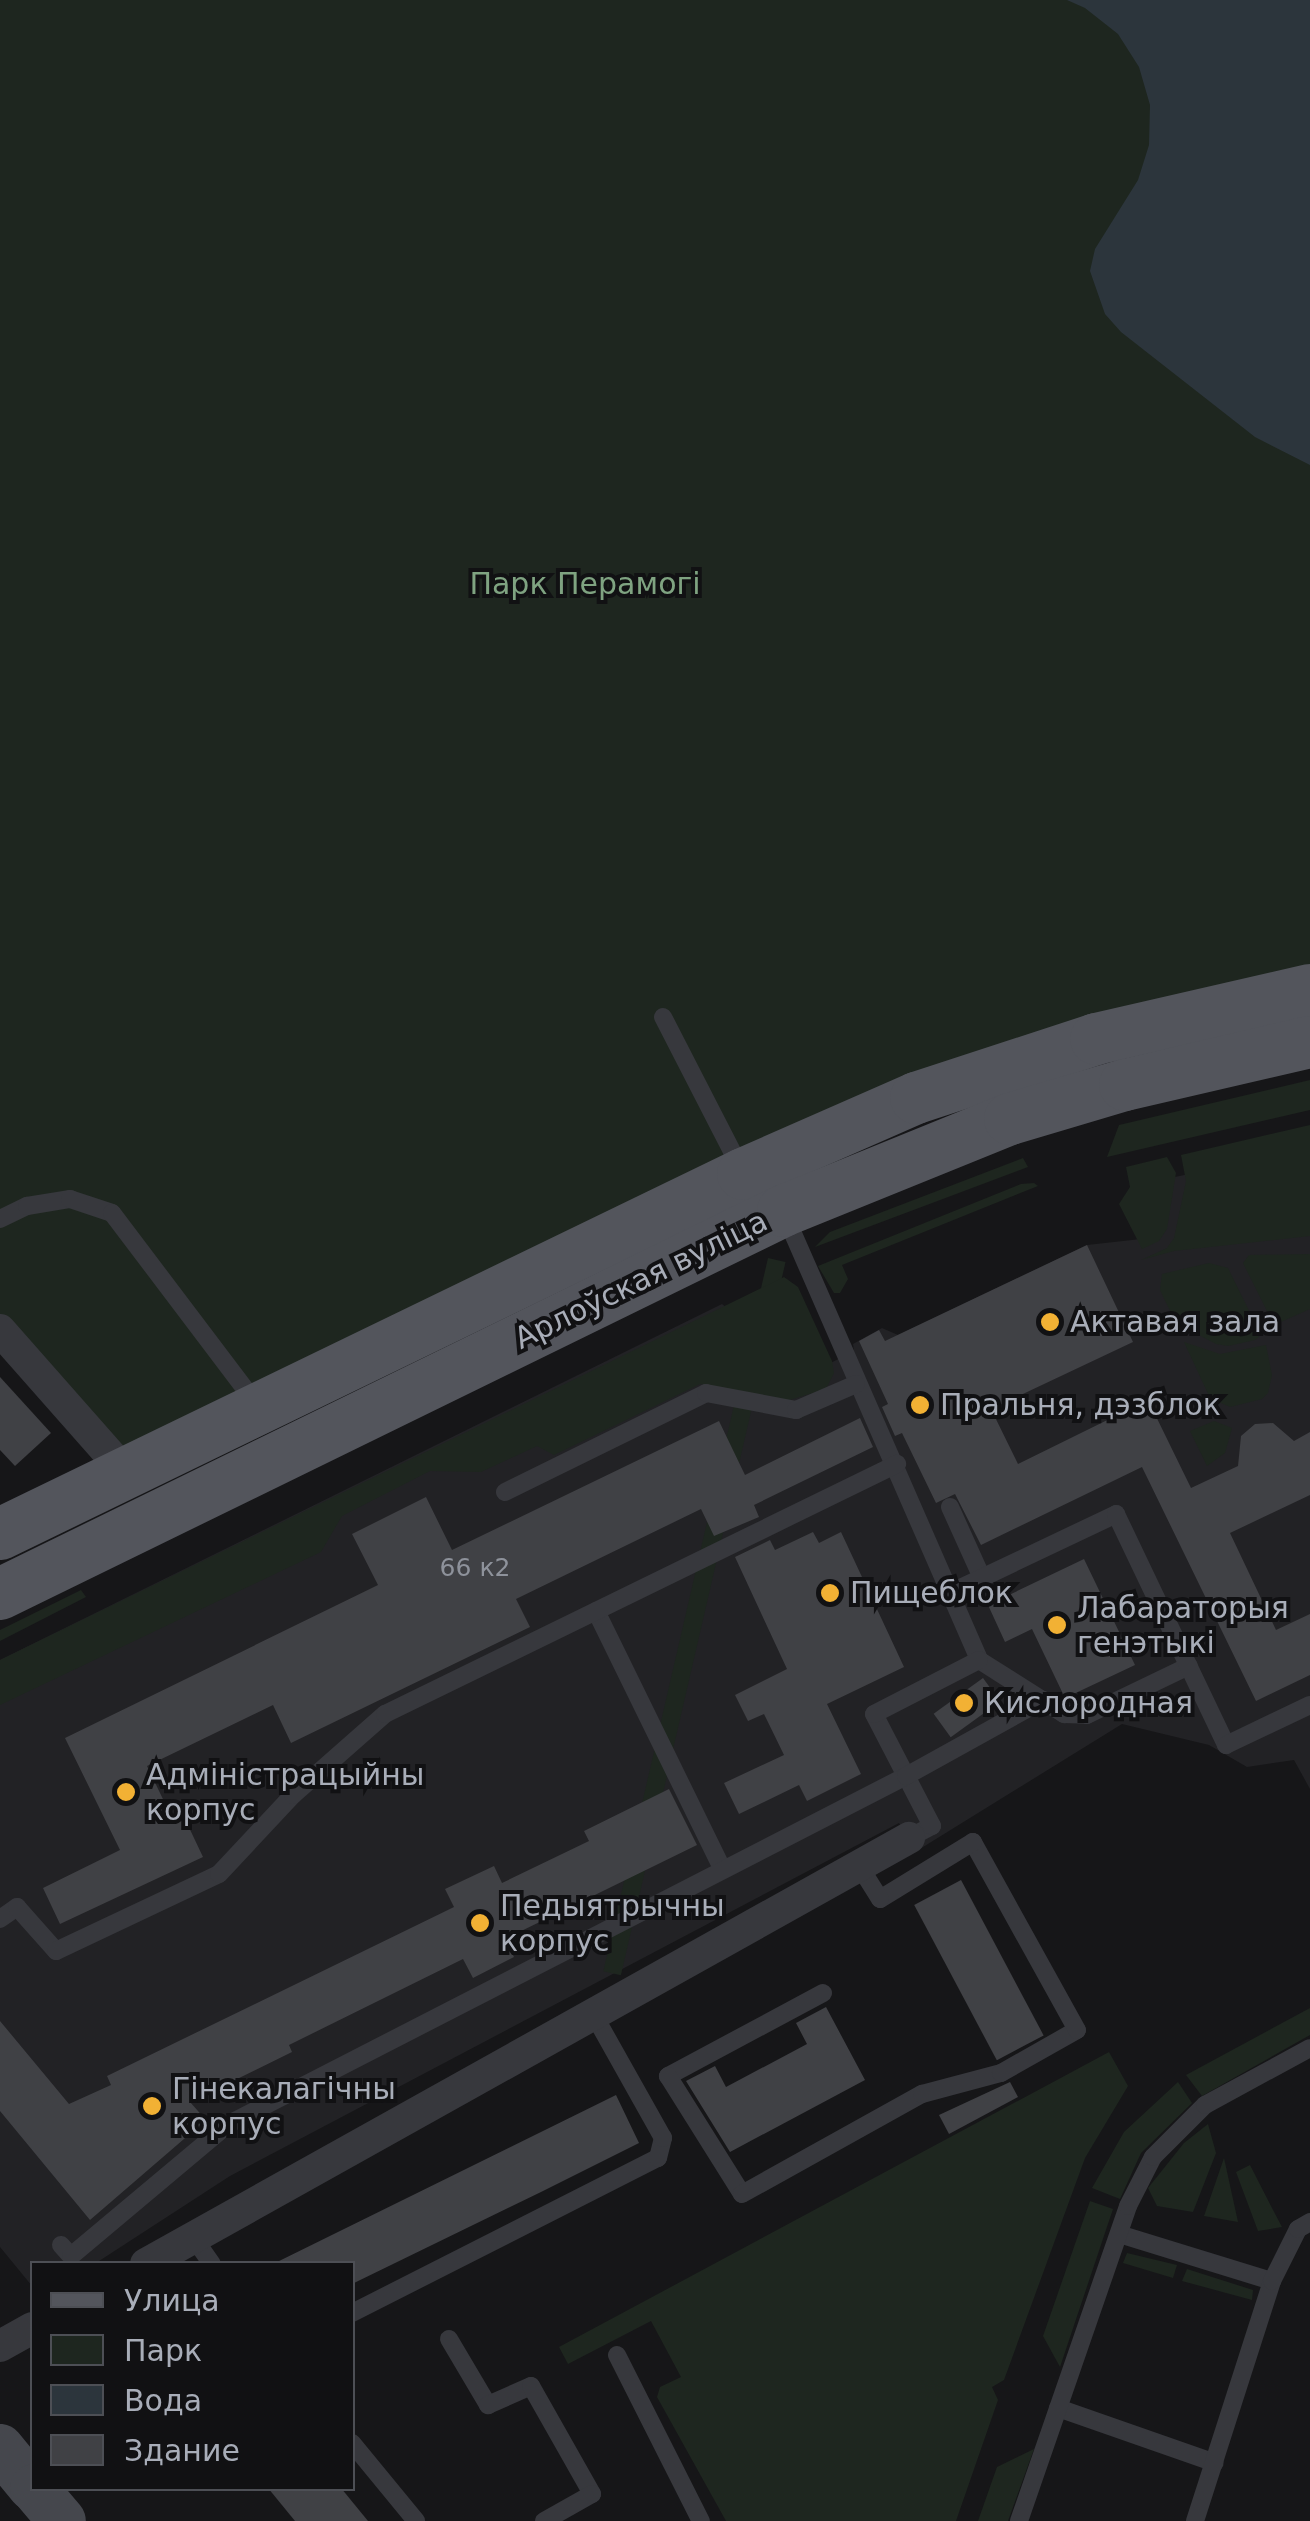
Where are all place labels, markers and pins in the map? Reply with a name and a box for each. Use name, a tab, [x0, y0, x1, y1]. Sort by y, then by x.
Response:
place label: Актавая зала	[1070, 1304, 1280, 1340]
marker: Актавая зала	[1039, 1311, 1061, 1333]
place label: Пральня, дэзблок	[940, 1387, 1221, 1423]
marker: Пральня, дэзблок	[909, 1394, 931, 1416]
place label: Пищеблок	[850, 1575, 1013, 1611]
marker: Пищеблок	[819, 1582, 841, 1604]
place label: Лабараторыя генэтыкі	[1077, 1590, 1289, 1660]
marker: Лабараторыя генэтыкі	[1046, 1614, 1068, 1636]
place label: Кислородная	[984, 1685, 1193, 1721]
marker: Кислородная	[953, 1692, 975, 1714]
place label: Адміністрацыйны корпус	[146, 1757, 424, 1828]
marker: Адміністрацыйны корпус	[115, 1781, 137, 1803]
place label: Педыятрычны корпус	[500, 1888, 725, 1958]
marker: Педыятрычны корпус	[469, 1912, 491, 1934]
place label: Гінекалагічны корпус	[172, 2071, 396, 2142]
marker: Гінекалагічны корпус	[141, 2095, 163, 2117]

